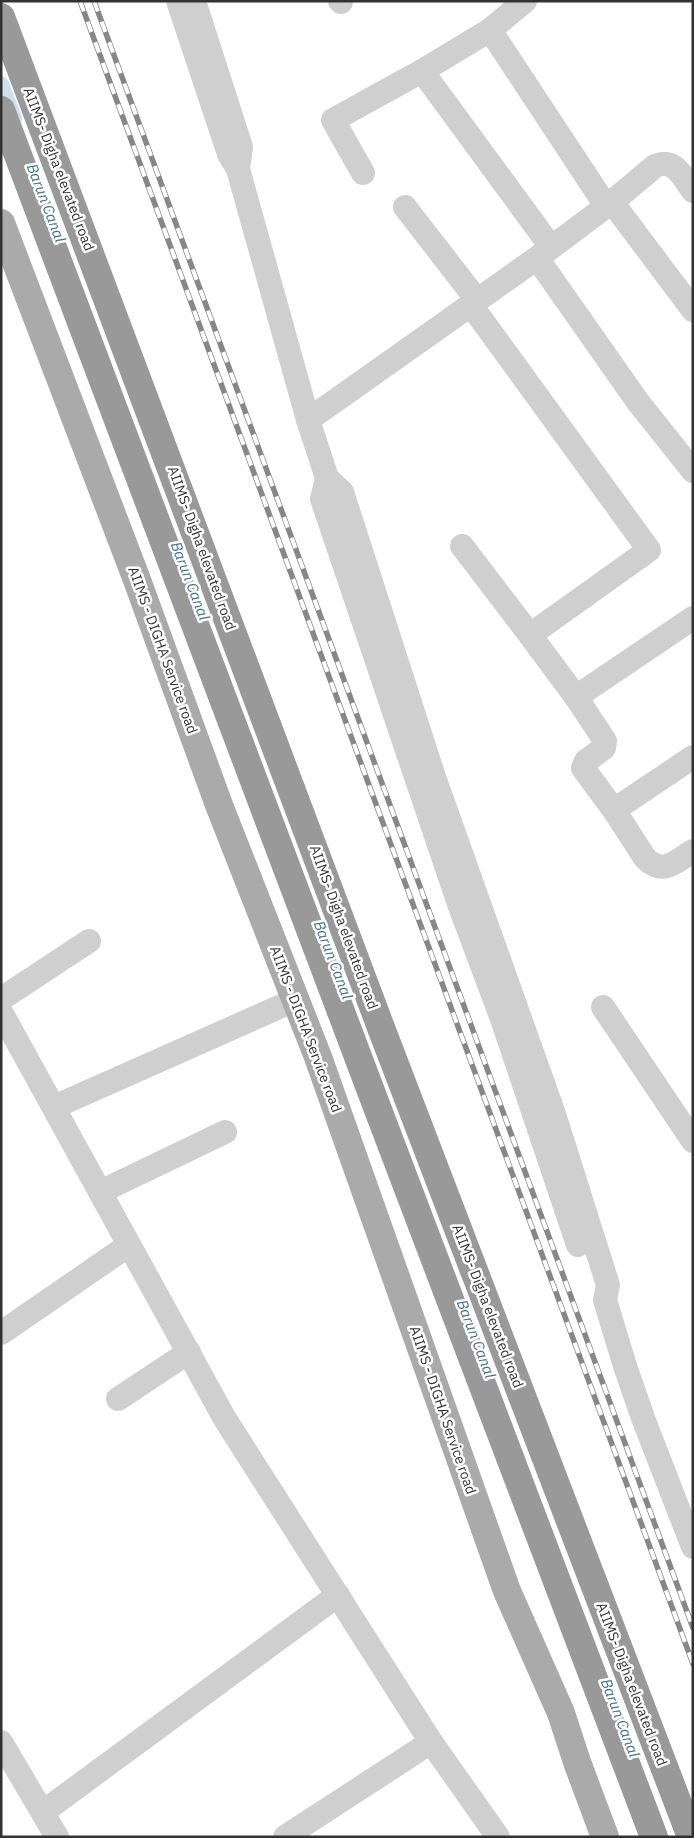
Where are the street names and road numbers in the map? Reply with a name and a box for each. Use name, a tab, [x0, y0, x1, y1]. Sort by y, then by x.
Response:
street label: AIIMS- Digha elevated road	[20, 85, 98, 253]
street label: AIIMS- Digha elevated road	[164, 463, 240, 633]
street label: AIIMS - DIGHA Service road	[124, 564, 202, 736]
street label: AIIMS- Digha elevated road	[306, 842, 382, 1012]
street label: AIIMS - DIGHA Service road	[266, 943, 346, 1115]
street label: AIIMS- Digha elevated road	[449, 1222, 527, 1390]
street label: AIIMS - DIGHA Service road	[406, 1324, 480, 1496]
street label: AIIMS- Digha elevated road	[593, 1600, 671, 1768]

